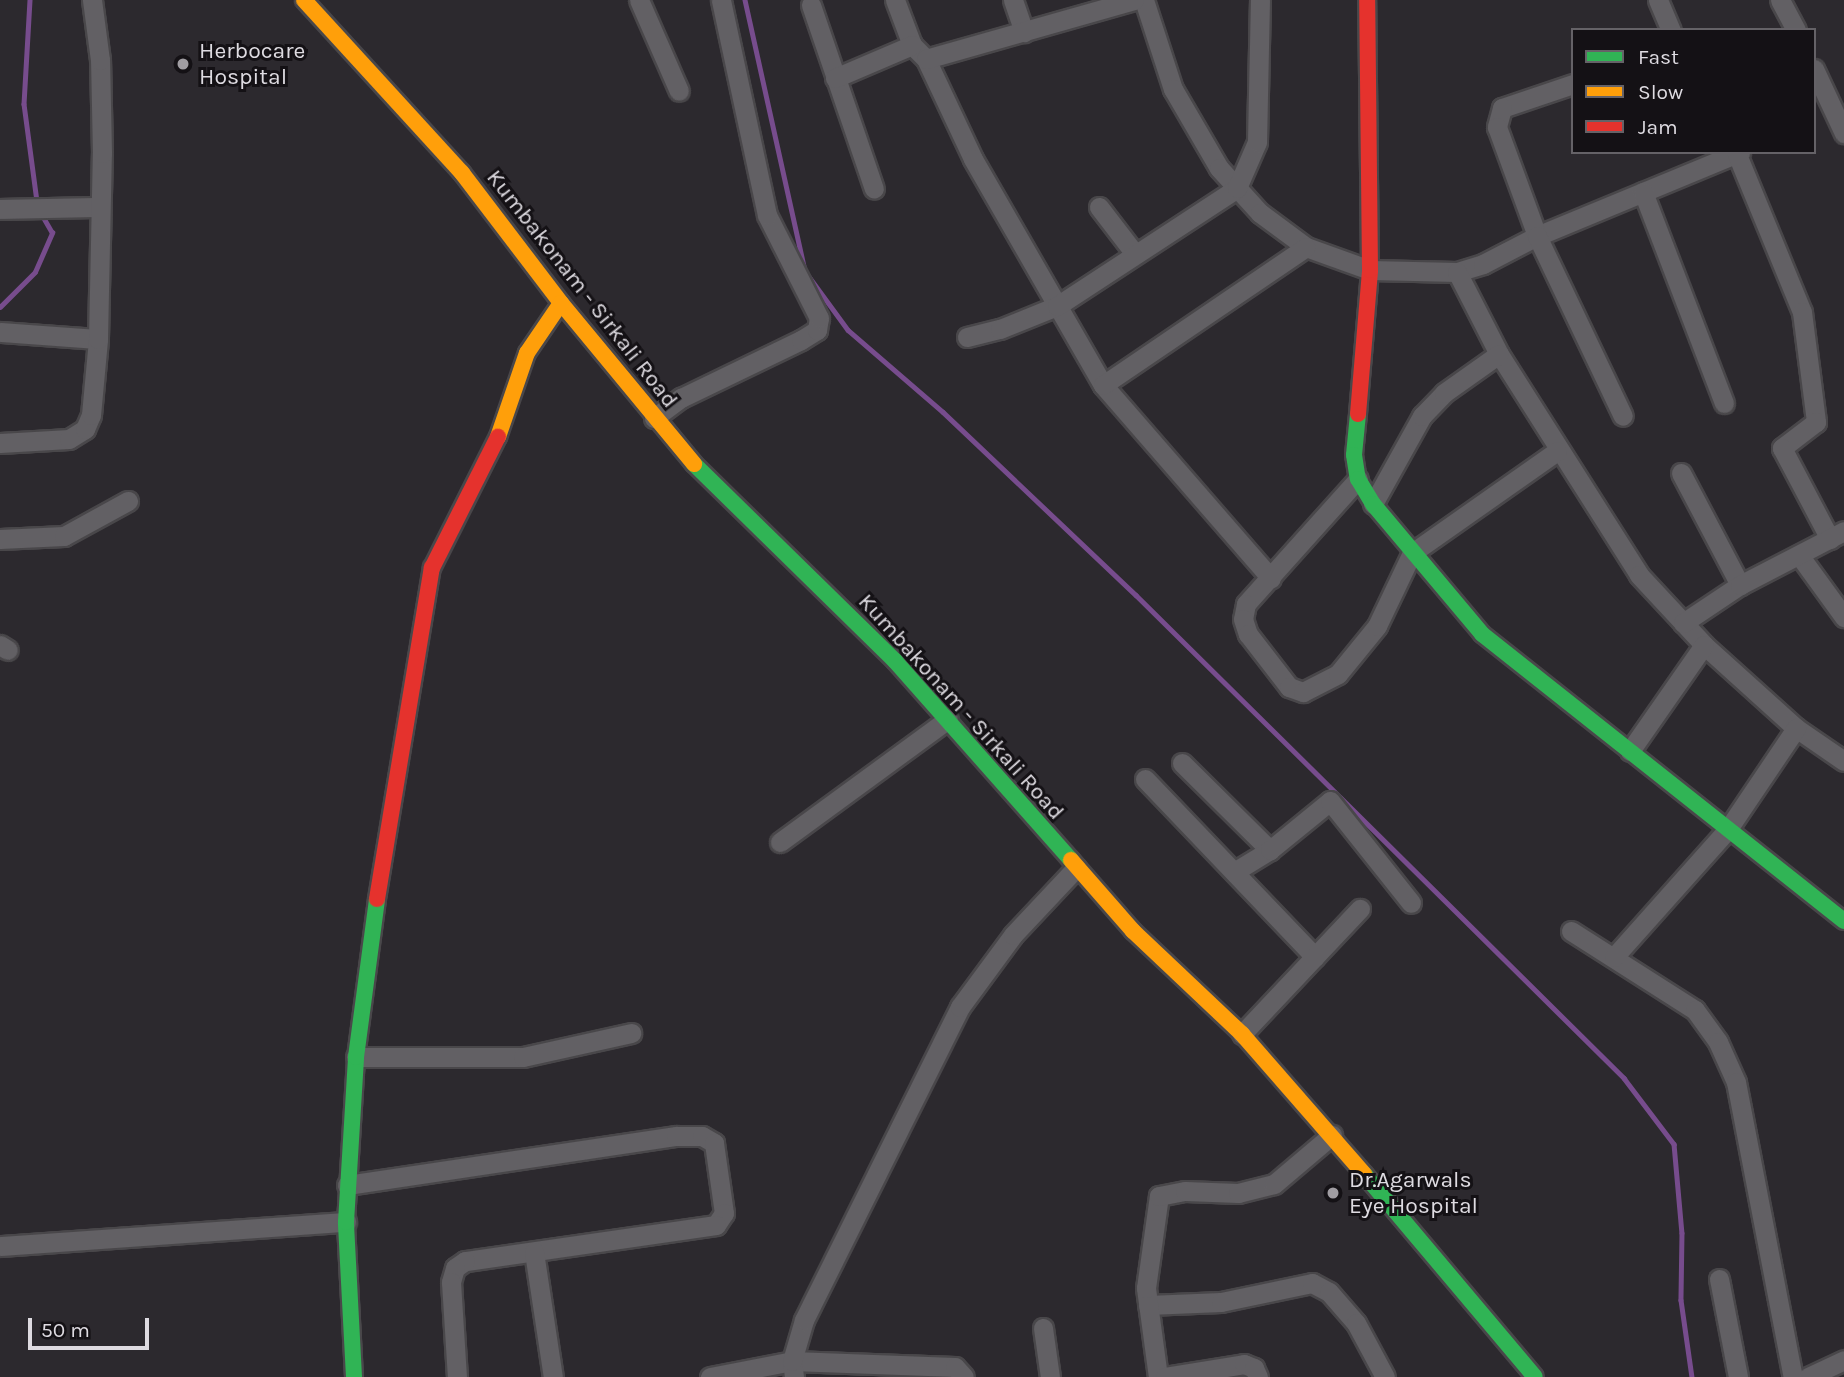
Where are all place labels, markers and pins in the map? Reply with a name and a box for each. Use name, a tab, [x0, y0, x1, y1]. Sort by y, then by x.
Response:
place label: Herbocare Hospital	[199, 37, 305, 91]
marker: Herbocare Hospital	[173, 54, 193, 74]
place label: Dr.Agarwals Eye Hospital	[1349, 1166, 1478, 1220]
marker: Dr.Agarwals Eye Hospital	[1323, 1183, 1343, 1203]

